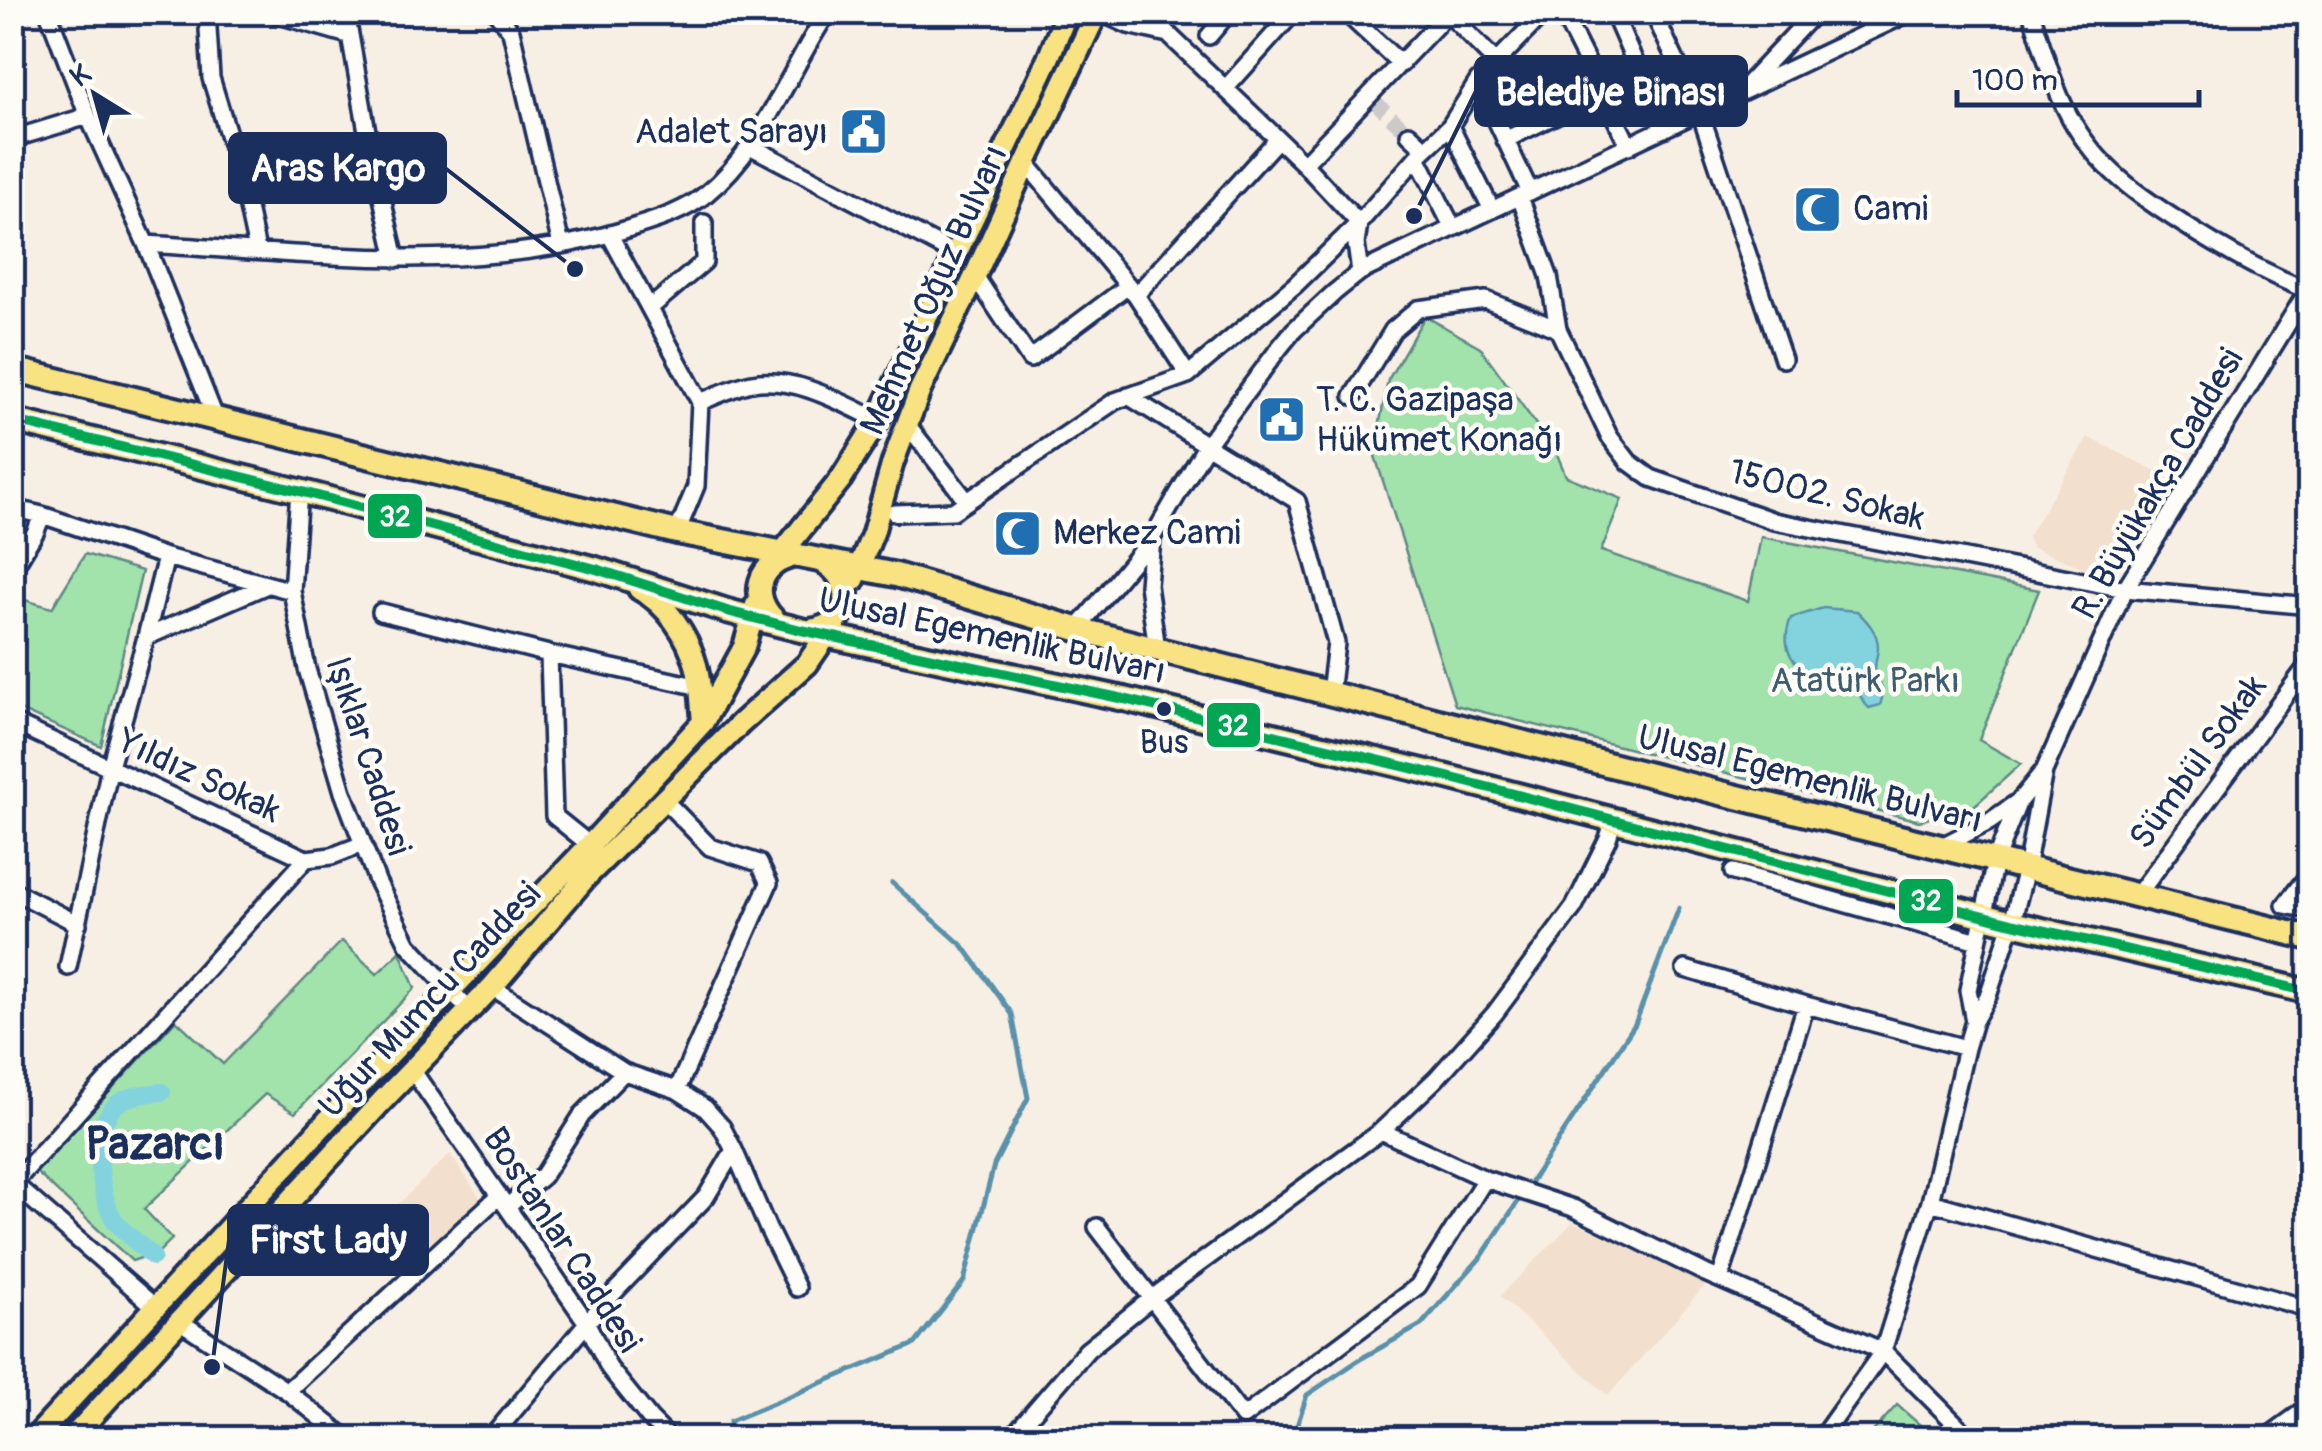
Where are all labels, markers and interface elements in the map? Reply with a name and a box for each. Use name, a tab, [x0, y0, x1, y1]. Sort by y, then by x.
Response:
north arrow	[45, 45, 145, 145]
scale bar	[1957, 45, 2200, 107]
text: K	[64, 57, 98, 95]
callout: Belediye Binası	[1476, 57, 1746, 125]
text: 100 m	[1972, 62, 2058, 99]
text: Belediye Binası	[1496, 69, 1726, 117]
public building icon: Adalet Sarayı	[837, 106, 889, 158]
place label: Adalet Sarayı	[635, 110, 828, 154]
callout: Aras Kargo	[230, 134, 445, 202]
street label: Mehmet Oğuz Bulvarı	[850, 138, 1018, 442]
text: Aras Kargo	[251, 145, 425, 193]
mosque icon: Cami	[1792, 183, 1844, 235]
place label: Cami	[1853, 187, 1928, 231]
street label: R. Büyükakça Caddesi	[2063, 341, 2253, 627]
place label: T. C. Gazipaşa Hükümet Konağı	[1316, 378, 1562, 462]
public building icon: T. C. Gazipaşa Hükümet Konağı	[1255, 394, 1307, 446]
street label: 15002. Sokak	[1725, 449, 1930, 541]
line badge: 32	[366, 492, 424, 540]
text: 32	[379, 500, 411, 535]
mosque icon: Merkez Cami	[992, 507, 1044, 559]
place label: Merkez Cami	[1053, 511, 1241, 555]
street label: Ulusal Egemenlik Bulvarı	[815, 578, 1169, 694]
street label: Işıklar Caddesi	[315, 651, 421, 861]
park label: Atatürk Parkı	[1770, 659, 1960, 703]
street label: Sümbül Sokak	[2120, 666, 2276, 858]
marker: Bus	[1154, 699, 1174, 719]
line badge: 32	[1205, 701, 1262, 749]
text: 32	[1217, 709, 1249, 744]
street label: Ulusal Egemenlik Bulvarı	[1633, 715, 1987, 843]
street label: Yıldız Sokak	[109, 719, 288, 833]
place label: Bus	[1140, 723, 1188, 763]
street label: Uğur Mumcu Caddesi	[309, 873, 551, 1127]
line badge: 32	[1897, 877, 1955, 925]
text: 32	[1910, 884, 1942, 919]
district label: Pazarcı	[85, 1117, 225, 1173]
street label: Bostanlar Caddesi	[473, 1119, 651, 1361]
callout: First Lady	[229, 1206, 427, 1274]
text: First Lady	[249, 1217, 408, 1265]

